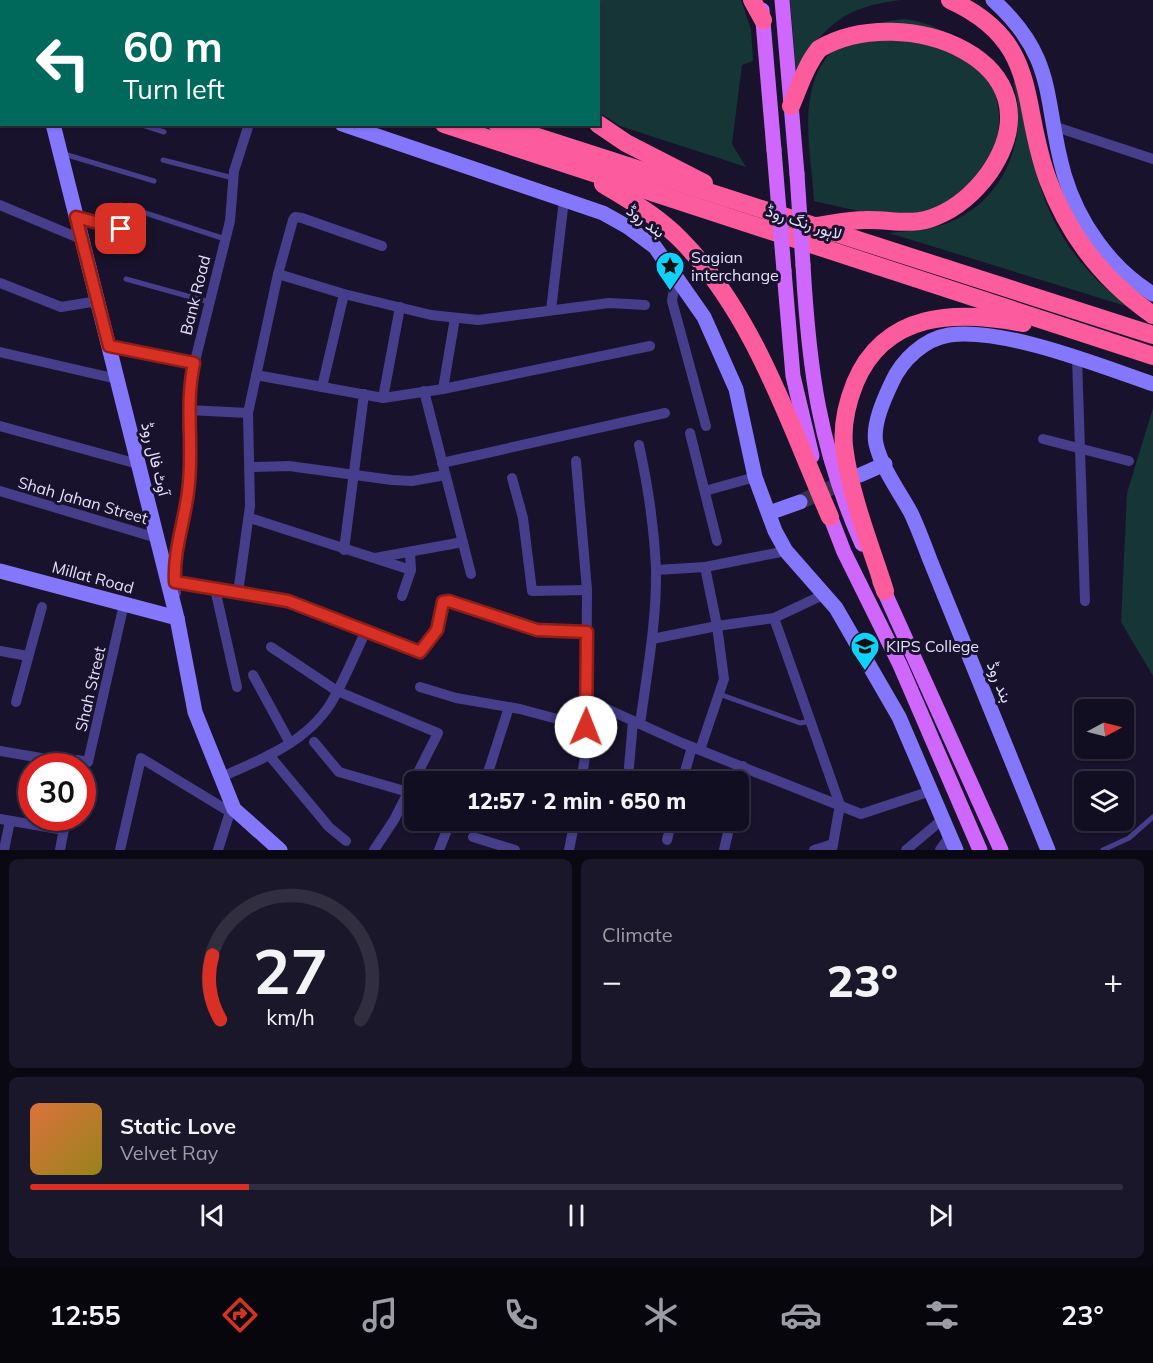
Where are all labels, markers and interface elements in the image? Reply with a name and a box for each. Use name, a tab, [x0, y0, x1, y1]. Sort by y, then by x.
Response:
text: 60 m	[123, 20, 223, 73]
icon: left	[24, 24, 102, 102]
text: Turn left	[123, 72, 225, 106]
street label: بند روڈ	[622, 200, 669, 243]
street label: لاہور رنگ روڈ	[763, 200, 844, 245]
pin	[95, 203, 146, 254]
icon: arrive	[104, 212, 137, 245]
place label: Sagian interchange	[691, 247, 779, 285]
place icon: Sagian interchange	[654, 250, 686, 292]
street label: Bank Road	[175, 253, 215, 337]
street label: آوٹ فال روڈ	[136, 420, 175, 499]
street label: Shah Jahan Street	[16, 472, 151, 528]
street label: Millat Road	[50, 557, 136, 597]
school or university icon: KIPS College	[849, 630, 881, 672]
place label: KIPS College	[886, 636, 979, 656]
street label: Shah Street	[70, 644, 110, 734]
street label: بند روڈ	[982, 658, 1017, 706]
position arrow	[554, 695, 618, 759]
north arrow	[1074, 699, 1134, 759]
map controls	[1074, 699, 1134, 831]
speed limit sign: 30	[18, 753, 96, 831]
button: layers	[1074, 771, 1134, 831]
text: 12:57 · 2 min · 650 m	[467, 787, 686, 815]
text: Climate	[602, 922, 673, 947]
text: 27	[253, 931, 328, 1010]
text: 23°	[827, 952, 898, 1008]
text: −	[602, 960, 622, 1001]
text: +	[1103, 960, 1123, 1001]
text: km/h	[266, 1004, 315, 1031]
text: Static Love	[120, 1112, 236, 1140]
text: Velvet Ray	[120, 1140, 218, 1165]
icon: previous	[196, 1199, 229, 1232]
icon: pause	[560, 1199, 593, 1232]
icon: next	[924, 1199, 957, 1232]
icon: directions	[219, 1294, 261, 1336]
icon: music	[359, 1294, 401, 1336]
icon: phone	[500, 1294, 542, 1336]
icon: climate	[640, 1294, 682, 1336]
icon: car	[780, 1294, 822, 1336]
icon: filters	[921, 1294, 963, 1336]
text: 12:55	[49, 1298, 121, 1332]
text: 23°	[1061, 1298, 1104, 1332]

